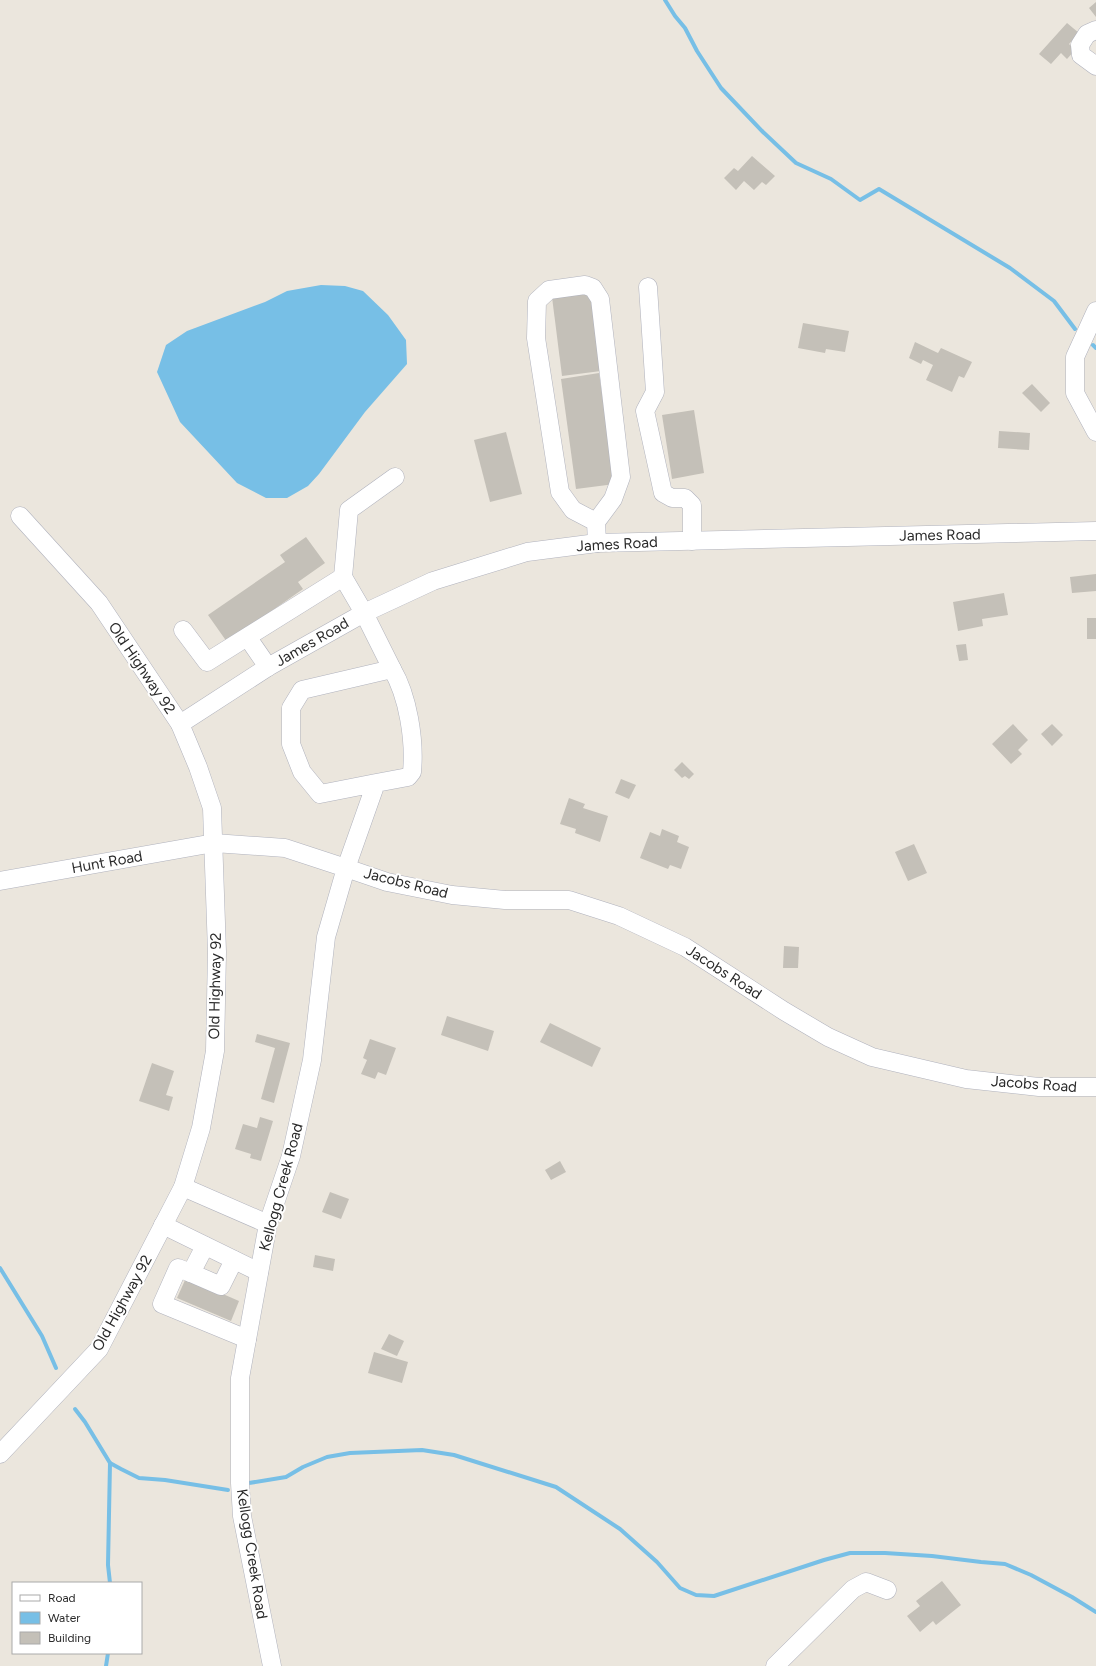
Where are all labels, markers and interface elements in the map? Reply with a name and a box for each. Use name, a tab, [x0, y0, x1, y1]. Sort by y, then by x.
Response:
street label: James Road	[899, 525, 981, 545]
street label: James Road	[576, 533, 658, 555]
street label: James Road	[272, 614, 352, 670]
street label: Old Highway 92	[105, 619, 179, 717]
street label: Hunt Road	[70, 847, 144, 877]
street label: Jacobs Road	[362, 864, 450, 902]
street label: Old Highway 92	[205, 932, 225, 1040]
street label: Jacobs Road	[683, 941, 765, 1003]
street label: Jacobs Road	[990, 1072, 1078, 1096]
street label: Kellogg Creek Road	[255, 1121, 307, 1253]
street label: Old Highway 92	[88, 1252, 156, 1354]
street label: Kellogg Creek Road	[233, 1488, 271, 1620]
legend	[12, 1582, 142, 1654]
text: Road	[48, 1591, 76, 1605]
text: Water	[48, 1611, 80, 1625]
text: Building	[48, 1631, 91, 1645]

